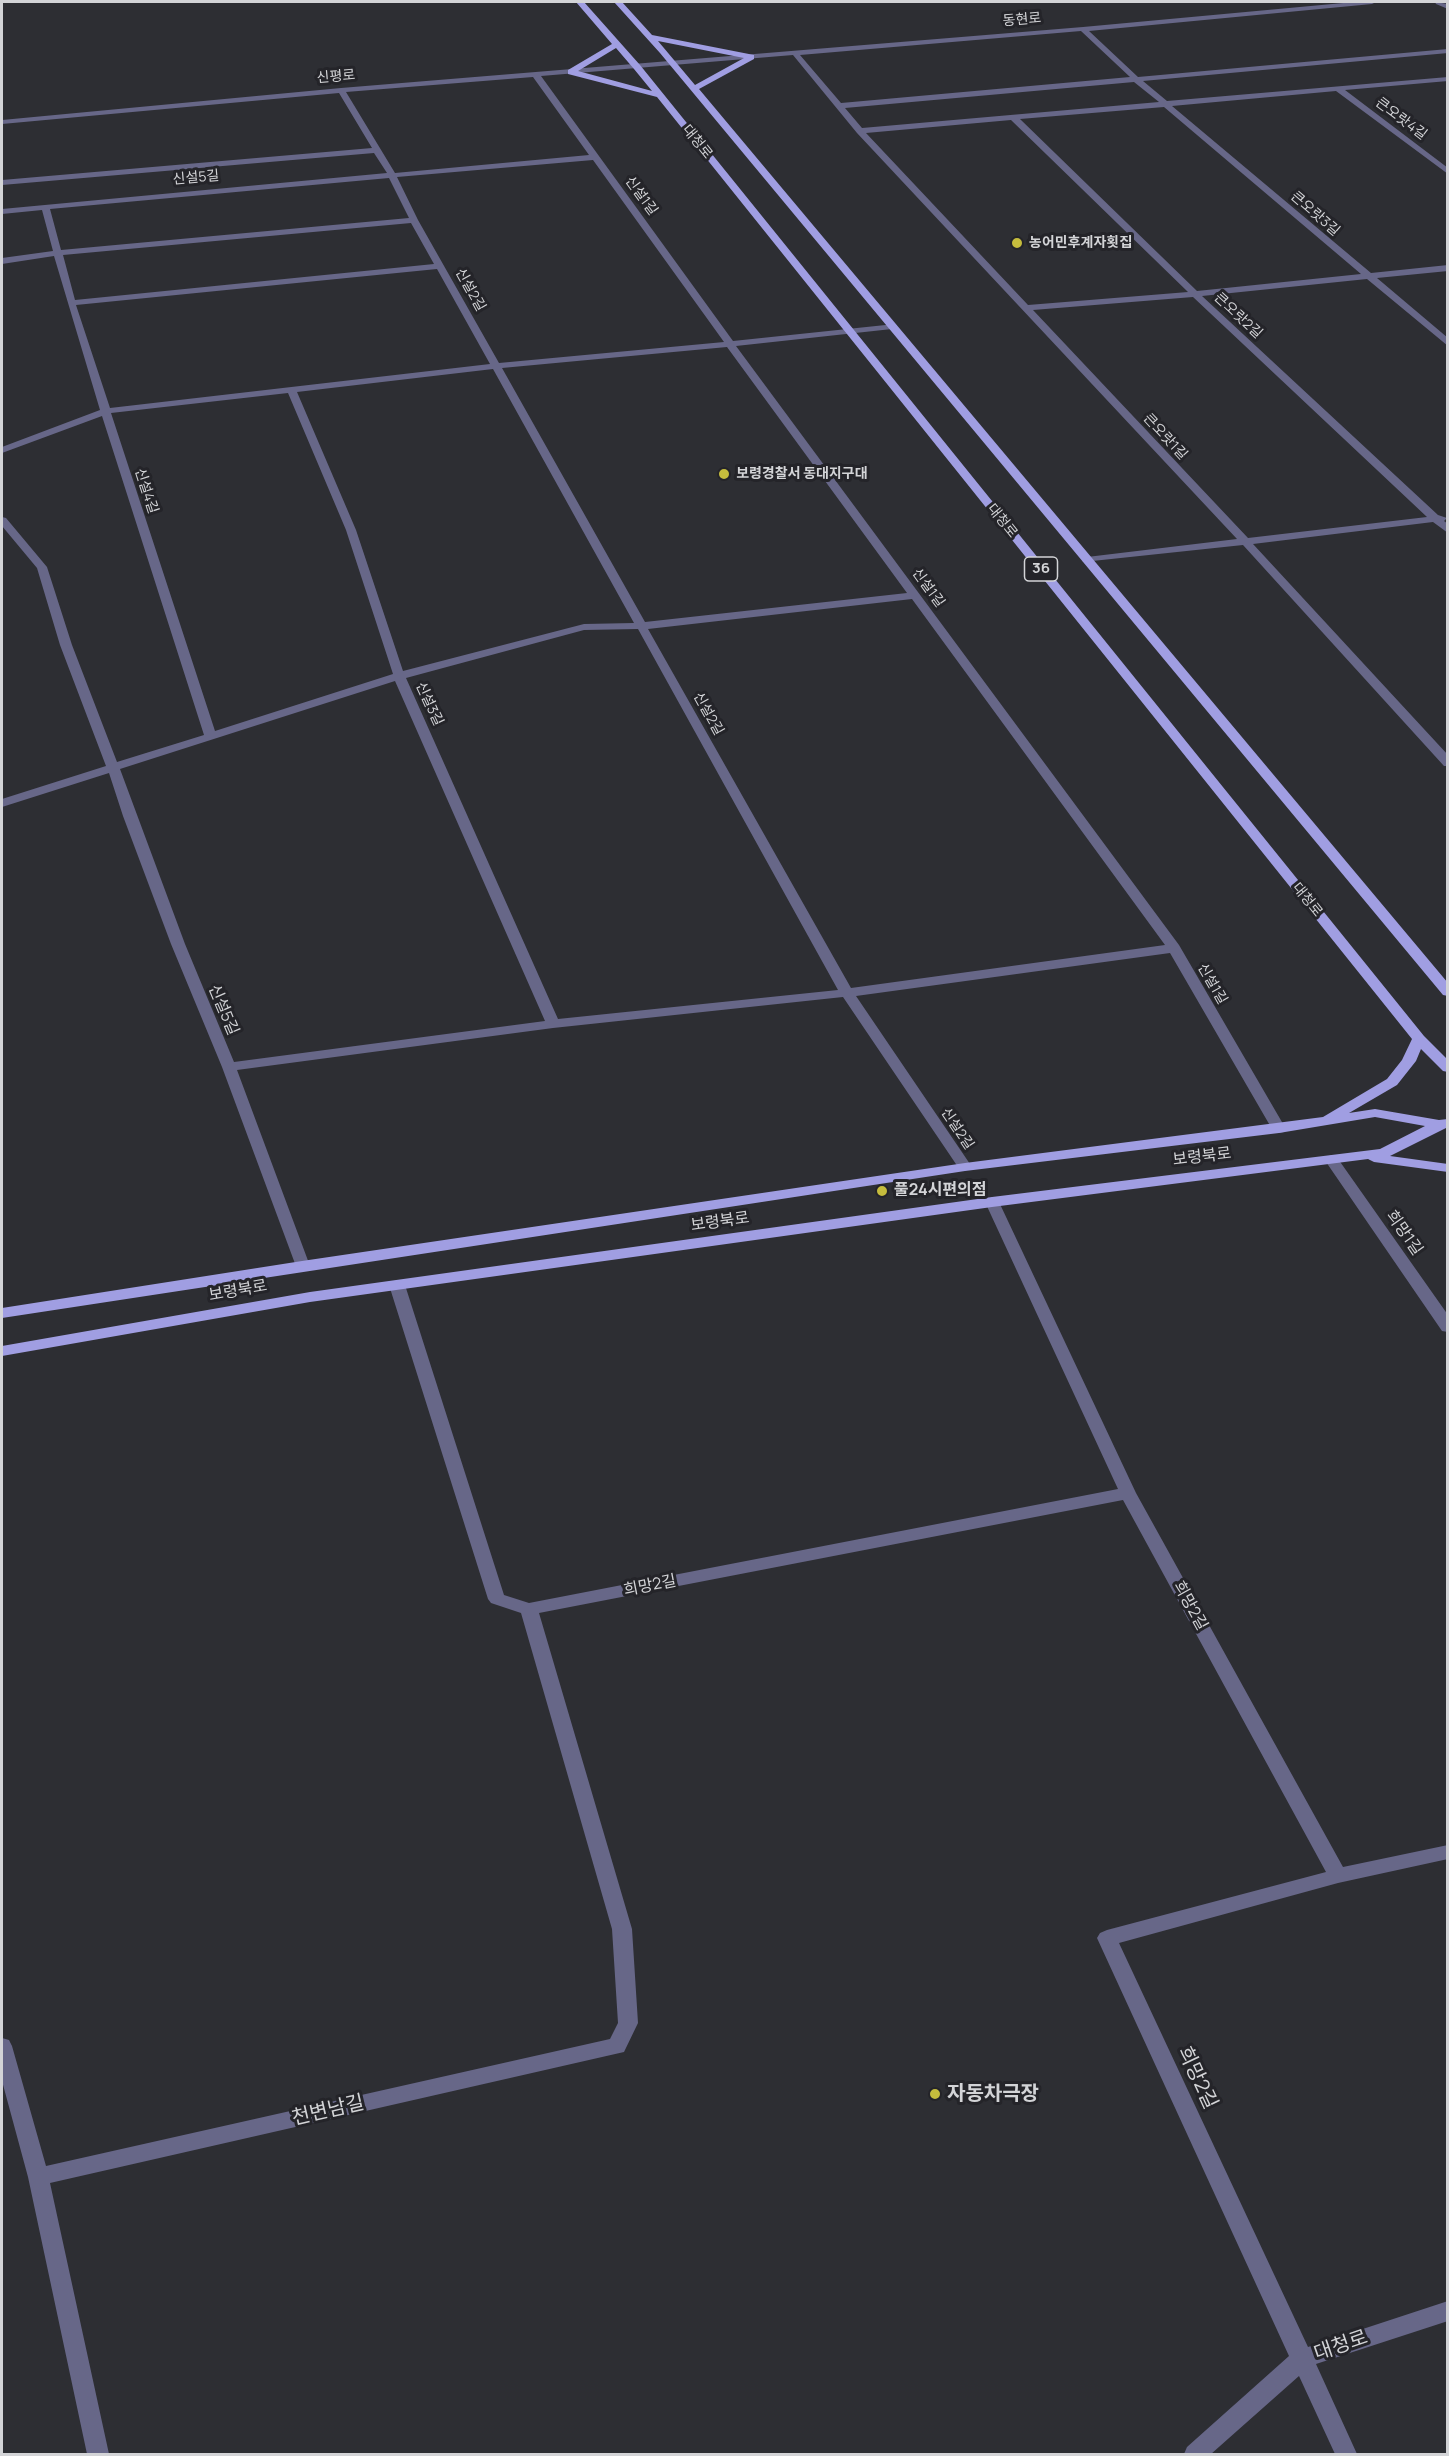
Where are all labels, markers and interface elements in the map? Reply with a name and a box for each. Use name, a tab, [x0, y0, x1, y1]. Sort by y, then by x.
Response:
street label: 동현로	[1002, 10, 1042, 30]
street label: 신평로	[316, 67, 356, 87]
street label: 큰오랏4길	[1372, 94, 1430, 144]
street label: 대청로	[678, 122, 716, 162]
street label: 신설5길	[172, 168, 220, 188]
street label: 신설1길	[621, 173, 661, 219]
street label: 큰오랏3길	[1287, 188, 1343, 240]
place label: 농어민후계자횟집	[1029, 235, 1132, 251]
marker: 농어민후계자횟집	[1010, 236, 1024, 250]
street label: 신설2길	[451, 266, 489, 314]
street label: 큰오랏2길	[1211, 290, 1265, 342]
street label: 큰오랏1길	[1139, 410, 1191, 464]
street label: 신설4길	[131, 466, 161, 516]
place label: 보령경찰서 동대지구대	[736, 466, 868, 482]
marker: 보령경찰서 동대지구대	[717, 467, 731, 481]
street label: 대청로	[983, 501, 1021, 541]
road number: 36	[1024, 557, 1058, 581]
street label: 신설1길	[908, 565, 948, 611]
street label: 신설3길	[412, 679, 446, 729]
street label: 신설2길	[689, 690, 727, 738]
street label: 대청로	[1288, 880, 1326, 920]
street label: 신설1길	[1194, 961, 1230, 1007]
street label: 신설5길	[204, 982, 242, 1038]
street label: 신설2길	[937, 1105, 977, 1153]
street label: 보령북로	[1172, 1144, 1232, 1170]
place label: 풀24시편의점	[894, 1181, 987, 1201]
marker: 풀24시편의점	[875, 1184, 889, 1198]
street label: 희망1길	[1382, 1207, 1426, 1259]
street label: 보령북로	[690, 1208, 750, 1236]
street label: 보령북로	[207, 1276, 269, 1306]
street label: 희망2길	[622, 1571, 678, 1601]
street label: 희망2길	[1169, 1578, 1211, 1634]
street label: 희망2길	[1172, 2043, 1222, 2113]
place label: 자동차극장	[947, 2082, 1039, 2106]
marker: 자동차극장	[928, 2087, 942, 2101]
street label: 천변남길	[289, 2091, 367, 2131]
street label: 대청로	[1311, 2326, 1371, 2366]

